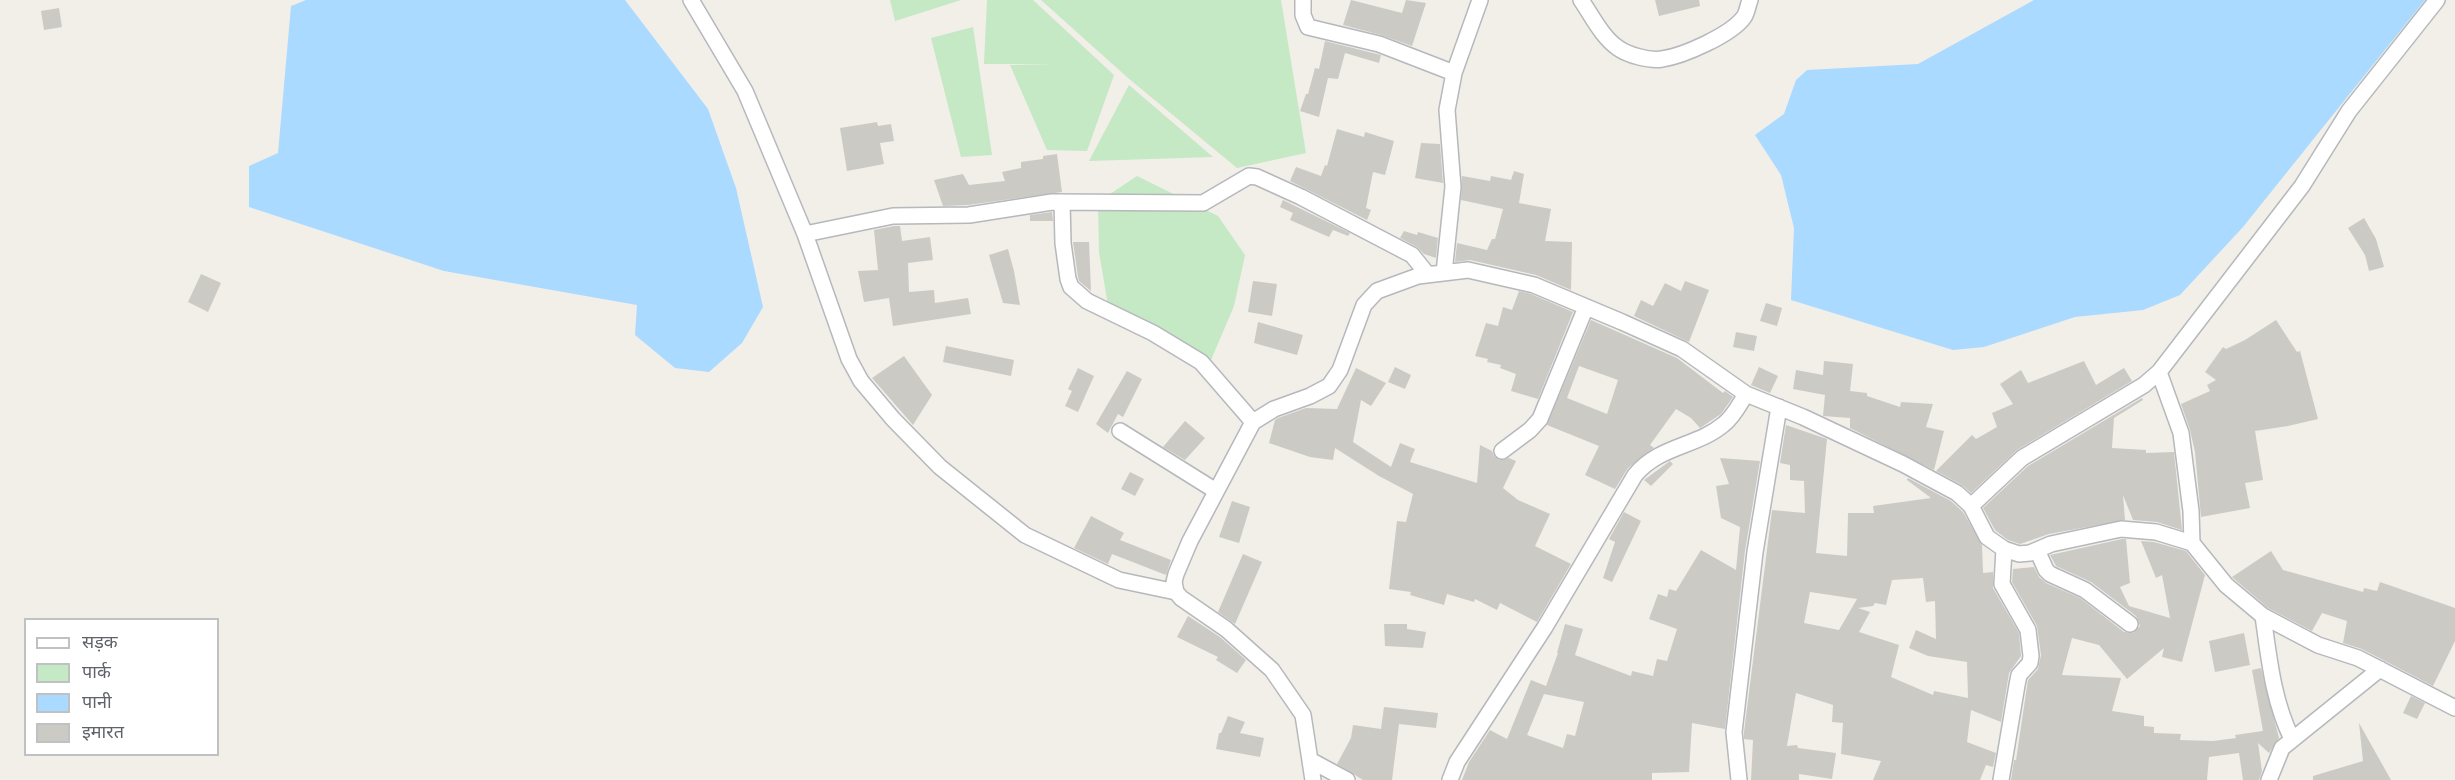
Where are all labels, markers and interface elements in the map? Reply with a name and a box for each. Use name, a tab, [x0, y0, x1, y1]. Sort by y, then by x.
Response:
legend	[24, 618, 219, 756]
text: सड़क	[82, 632, 118, 652]
text: पार्क	[82, 662, 111, 682]
text: पानी	[82, 692, 112, 712]
text: इमारत	[82, 722, 124, 742]

